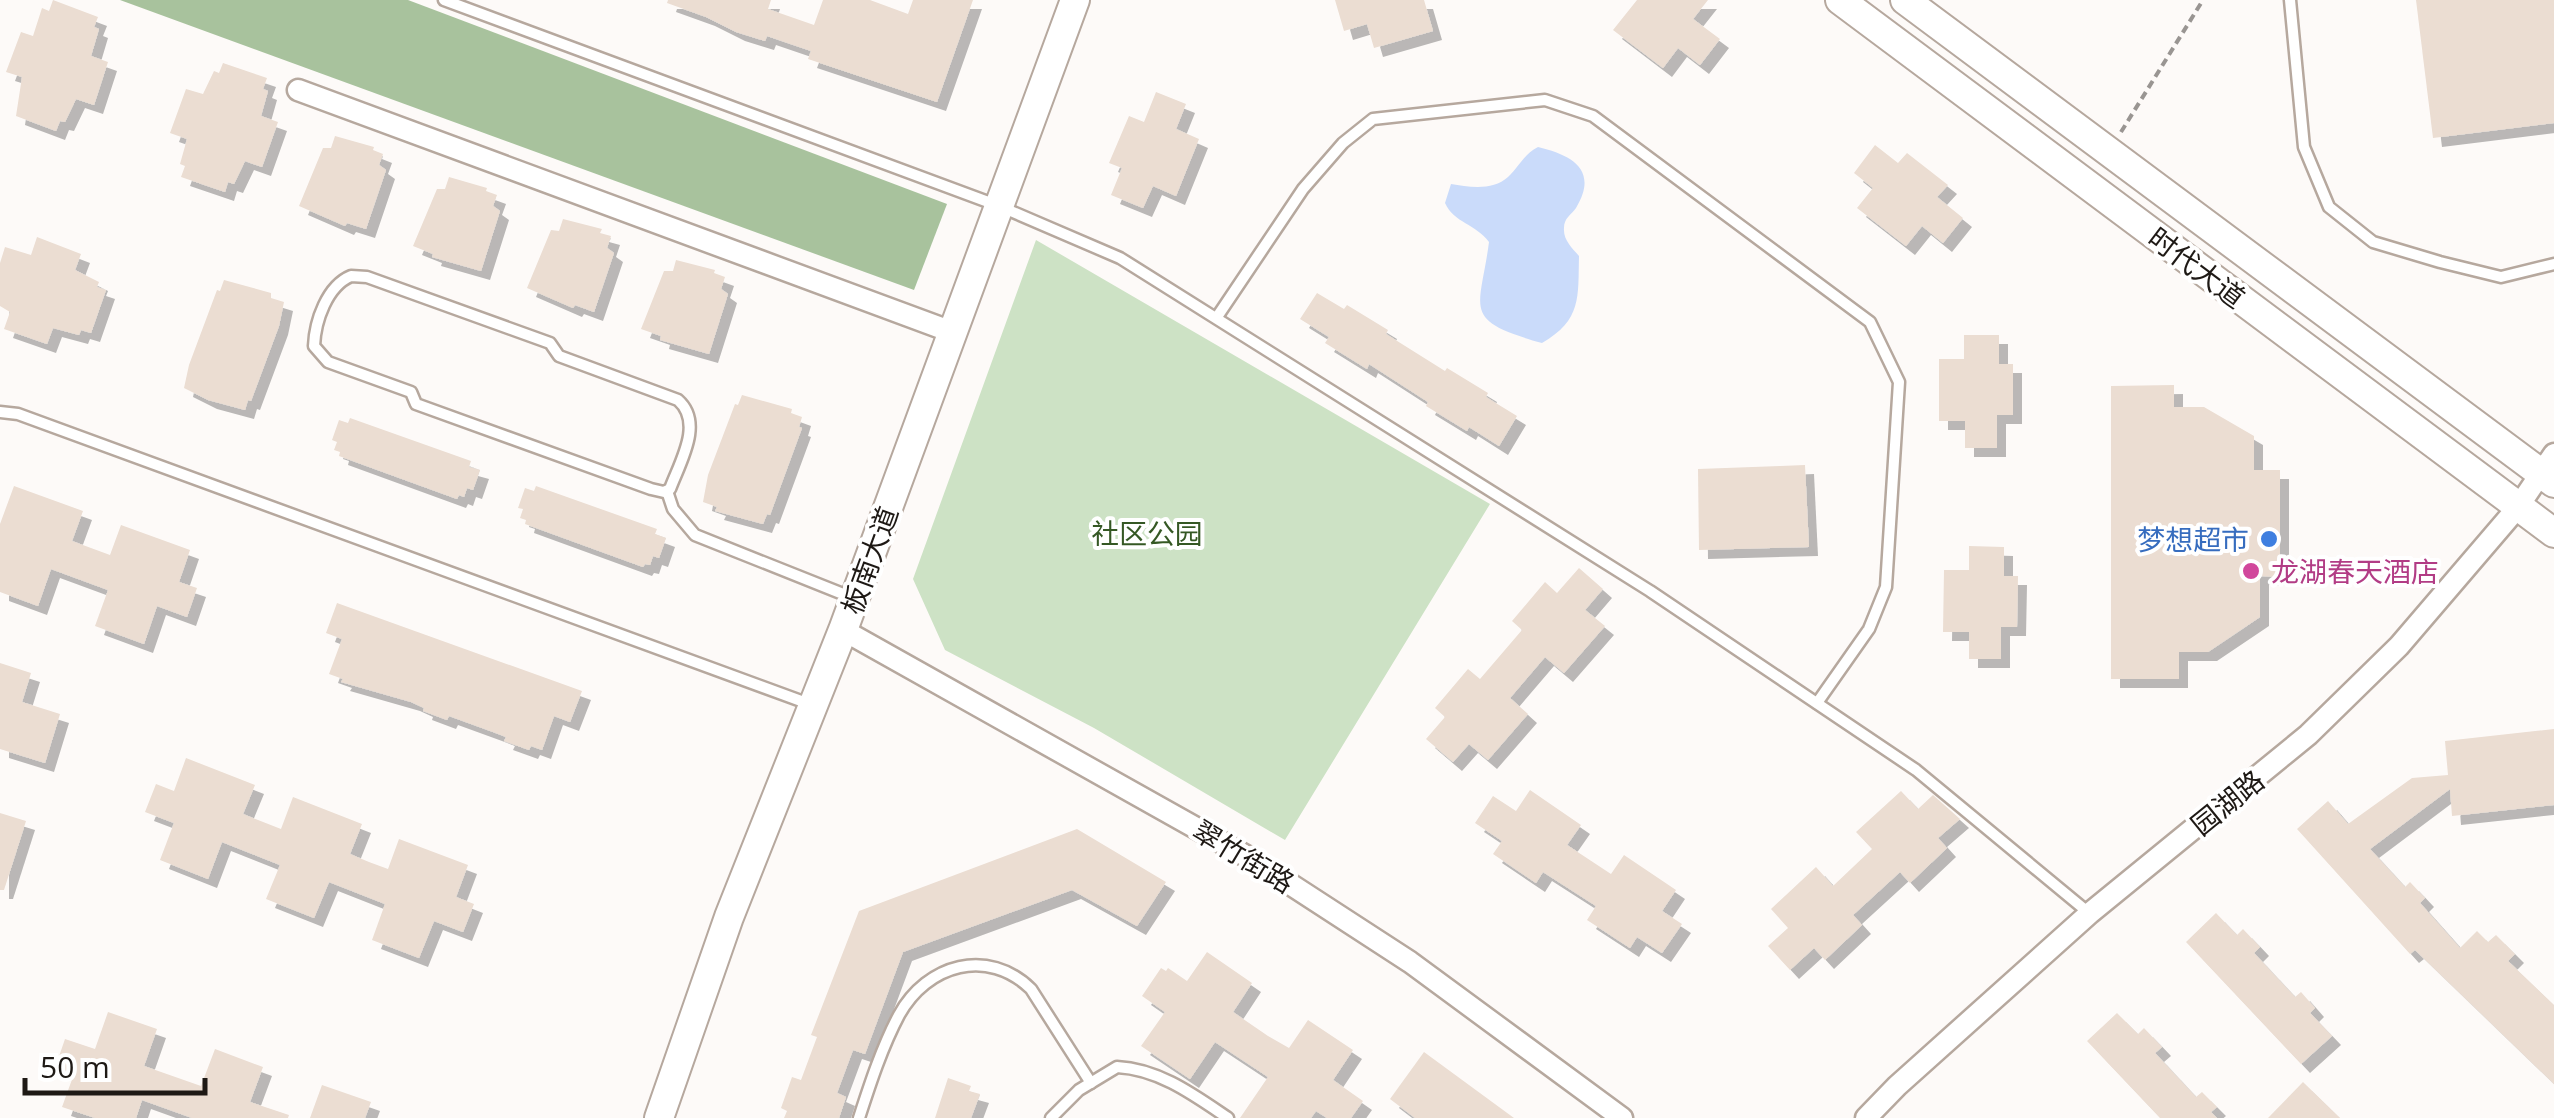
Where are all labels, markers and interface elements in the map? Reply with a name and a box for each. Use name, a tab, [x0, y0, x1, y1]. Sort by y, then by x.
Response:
street label: 时代大道	[2141, 218, 2253, 316]
street label: 板南大道	[832, 501, 906, 619]
park label: 社区公园	[1091, 514, 1203, 552]
place label: 梦想超市	[2137, 520, 2249, 558]
marker: 梦想超市	[2258, 528, 2280, 550]
place label: 龙湖春天酒店	[2271, 552, 2439, 590]
marker: 龙湖春天酒店	[2240, 560, 2262, 582]
street label: 园湖路	[2182, 761, 2272, 843]
street label: 翠竹街路	[1186, 811, 1302, 901]
scale bar	[25, 1033, 205, 1095]
text: 50 m	[40, 1046, 110, 1087]

